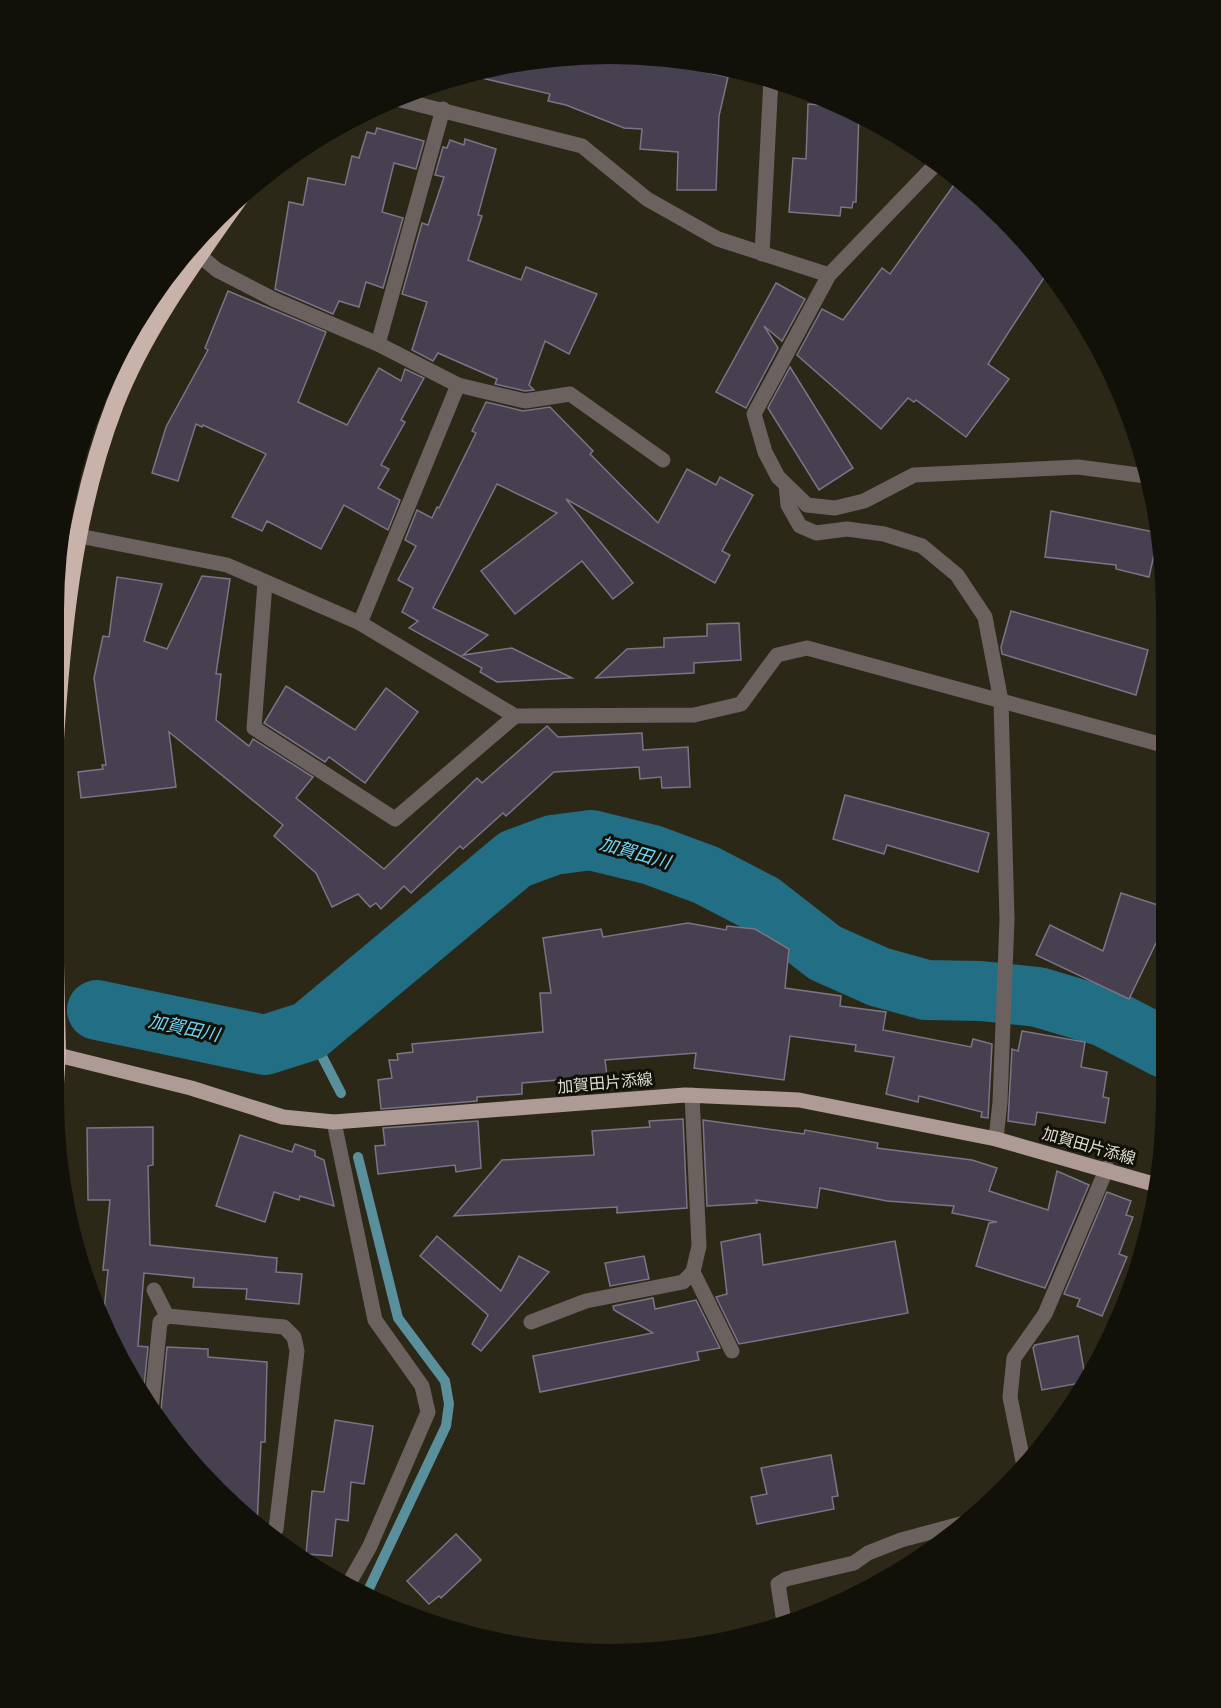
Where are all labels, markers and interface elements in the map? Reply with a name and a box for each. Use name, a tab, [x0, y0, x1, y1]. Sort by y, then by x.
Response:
water label: 加賀田川	[598, 833, 674, 873]
water label: 加賀田川	[147, 1011, 223, 1046]
street label: 加賀田片添線	[556, 1070, 654, 1096]
street label: 加賀田片添線	[1041, 1125, 1137, 1167]

